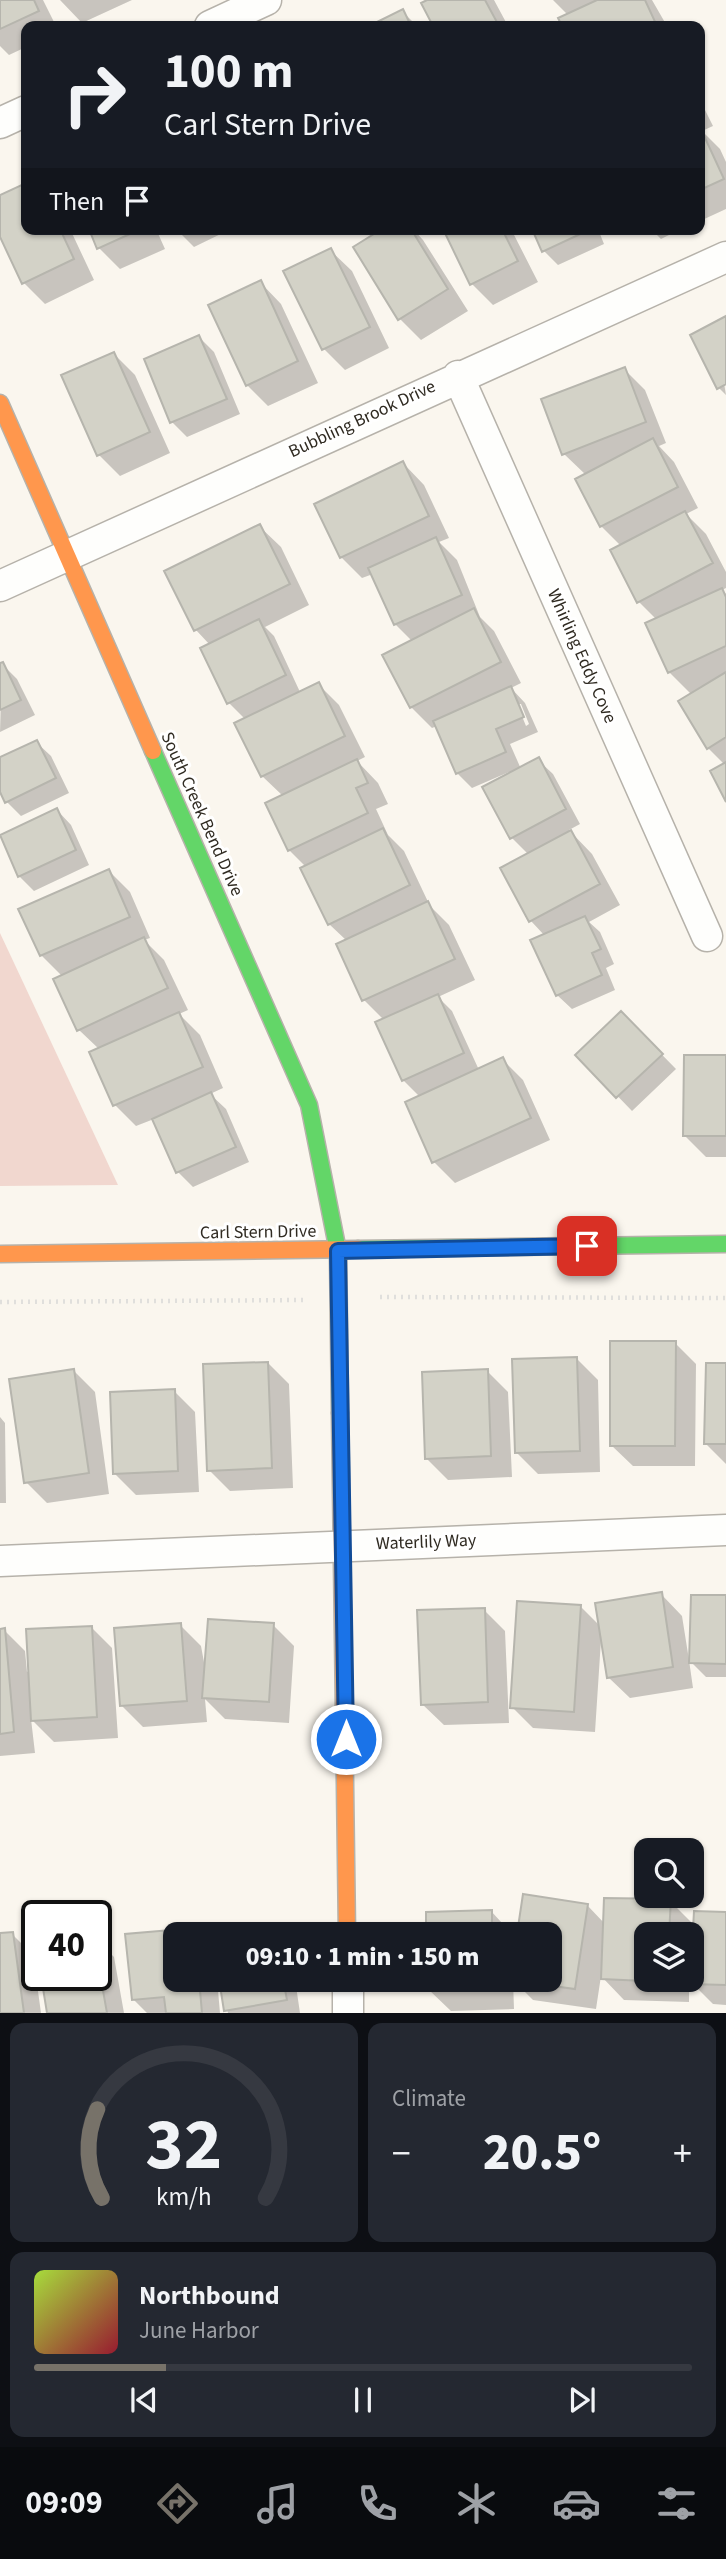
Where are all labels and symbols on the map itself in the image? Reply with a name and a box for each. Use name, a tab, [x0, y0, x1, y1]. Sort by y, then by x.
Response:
street label: Bubbling Brook Drive	[284, 374, 440, 464]
street label: Whirling Eddy Cove	[541, 585, 623, 727]
street label: South Creek Bend Drive	[155, 728, 250, 900]
pin	[557, 1216, 617, 1276]
street label: Carl Stern Drive	[200, 1218, 316, 1246]
street label: Waterlily Way	[375, 1528, 477, 1556]
position arrow	[309, 1702, 383, 1776]
speed limit sign: 40	[21, 1900, 112, 1991]

